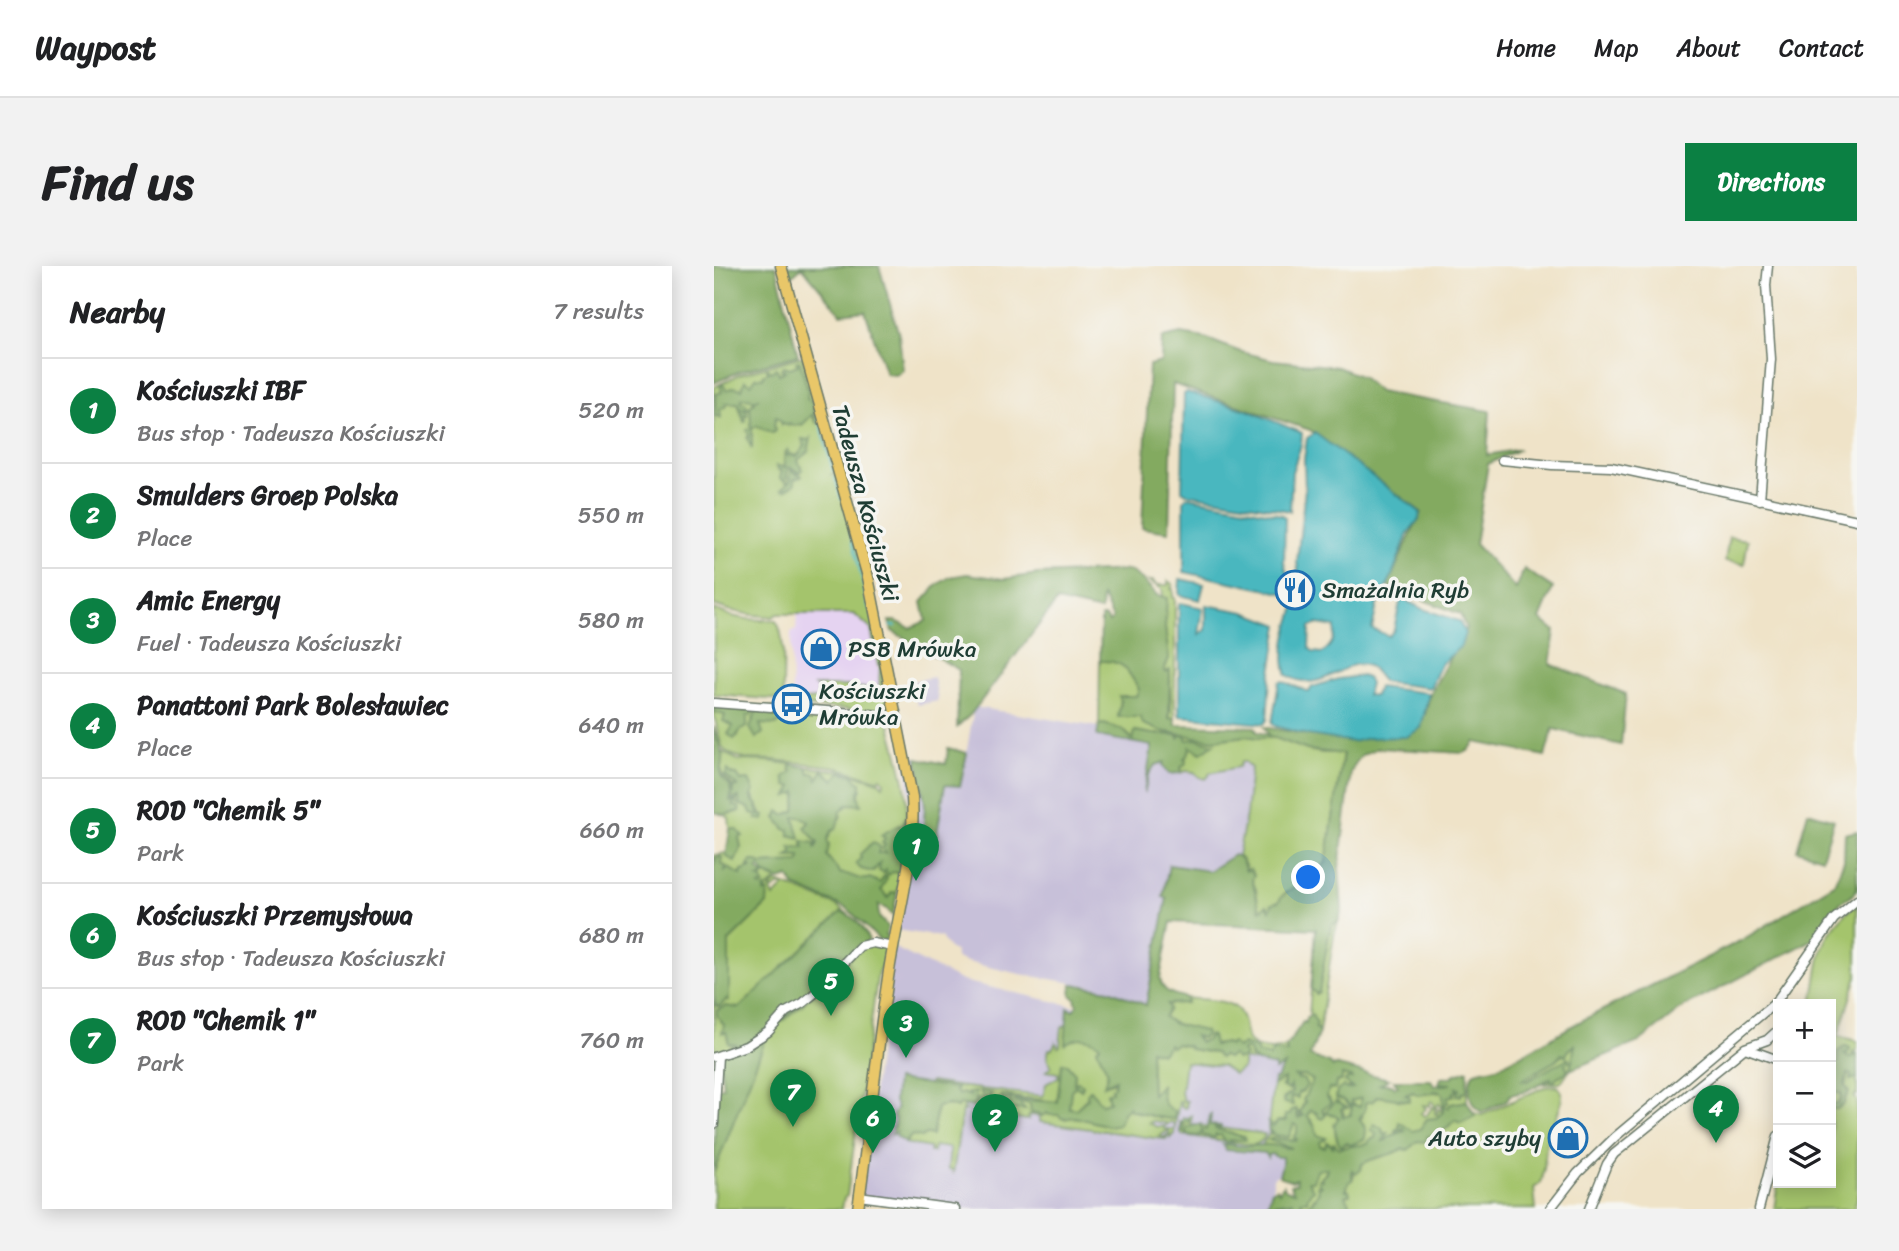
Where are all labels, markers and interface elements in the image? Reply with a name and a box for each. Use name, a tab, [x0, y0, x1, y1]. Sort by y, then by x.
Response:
text: Waypost	[35, 19, 156, 77]
text: Home	[1496, 27, 1556, 69]
text: Map	[1594, 27, 1638, 69]
text: About	[1676, 27, 1741, 69]
text: Contact	[1779, 27, 1864, 69]
text: Find us	[42, 139, 194, 226]
button: Directions	[1685, 143, 1857, 221]
text: Nearby	[70, 285, 165, 339]
text: 7 results	[554, 291, 644, 332]
text: Kościuszki IBF	[137, 367, 305, 413]
text: 1	[88, 390, 98, 431]
text: 520 m	[578, 390, 644, 431]
street label: Tadeusza Kościuszki	[819, 400, 912, 607]
text: Bus stop · Tadeusza Kościuszki	[137, 413, 445, 454]
text: Smulders Groep Polska	[137, 472, 398, 518]
text: 2	[86, 495, 100, 536]
text: 550 m	[578, 495, 644, 536]
text: Place	[137, 518, 192, 559]
restaurant icon: Smażalnia Ryb	[1274, 569, 1316, 611]
place label: Smażalnia Ryb	[1322, 570, 1469, 611]
text: Amic Energy	[137, 577, 280, 623]
text: 3	[87, 600, 99, 641]
text: 580 m	[578, 600, 644, 641]
text: Fuel · Tadeusza Kościuszki	[137, 623, 401, 664]
shop icon: PSB Mrówka	[800, 628, 842, 670]
place label: PSB Mrówka	[848, 629, 977, 670]
place label: Kościuszki Mrówka	[819, 671, 926, 738]
text: Panattoni Park Bolesławiec	[137, 682, 449, 728]
bus stop icon: Kościuszki Mrówka	[771, 683, 813, 725]
text: 4	[86, 705, 100, 746]
text: 640 m	[578, 705, 644, 746]
text: Place	[137, 728, 192, 769]
text: ROD "Chemik 5"	[137, 787, 320, 833]
text: 5	[86, 810, 100, 851]
text: 660 m	[580, 810, 644, 851]
pin: 1	[893, 823, 939, 881]
text: Park	[137, 833, 184, 874]
your location	[1291, 860, 1325, 894]
text: Kościuszki Przemysłowa	[137, 892, 413, 938]
text: 6	[86, 915, 100, 956]
text: 680 m	[579, 915, 644, 956]
text: Bus stop · Tadeusza Kościuszki	[137, 938, 445, 979]
pin: 5	[808, 958, 854, 1016]
text: ROD "Chemik 1"	[137, 997, 315, 1043]
map controls	[1773, 999, 1836, 1188]
button: +	[1773, 999, 1836, 1062]
pin: 3	[883, 1000, 929, 1058]
text: 7	[86, 1020, 100, 1061]
text: 760 m	[580, 1020, 644, 1061]
text: Park	[137, 1043, 184, 1084]
button: −	[1773, 1062, 1836, 1125]
pin: 7	[770, 1069, 816, 1127]
pin: 4	[1693, 1085, 1739, 1143]
pin: 2	[972, 1094, 1018, 1152]
pin: 6	[850, 1095, 896, 1153]
shop icon: Auto szyby	[1547, 1117, 1589, 1159]
place label: Auto szyby	[1427, 1118, 1541, 1159]
button: layers	[1773, 1125, 1836, 1188]

